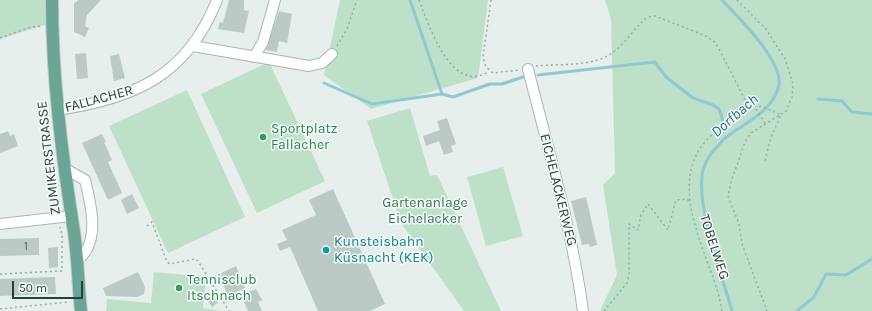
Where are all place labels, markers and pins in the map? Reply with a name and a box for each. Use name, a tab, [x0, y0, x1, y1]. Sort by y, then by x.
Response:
place label: Sportplatz Fallacher	[271, 121, 337, 154]
marker: Sportplatz Fallacher	[258, 132, 268, 142]
place label: Kunsteisbahn Küsnacht (KEK)	[334, 234, 434, 266]
marker: Kunsteisbahn Küsnacht (KEK)	[321, 245, 331, 255]
place label: Tennisclub Itschnach	[187, 272, 256, 304]
marker: Tennisclub Itschnach	[174, 283, 184, 293]

